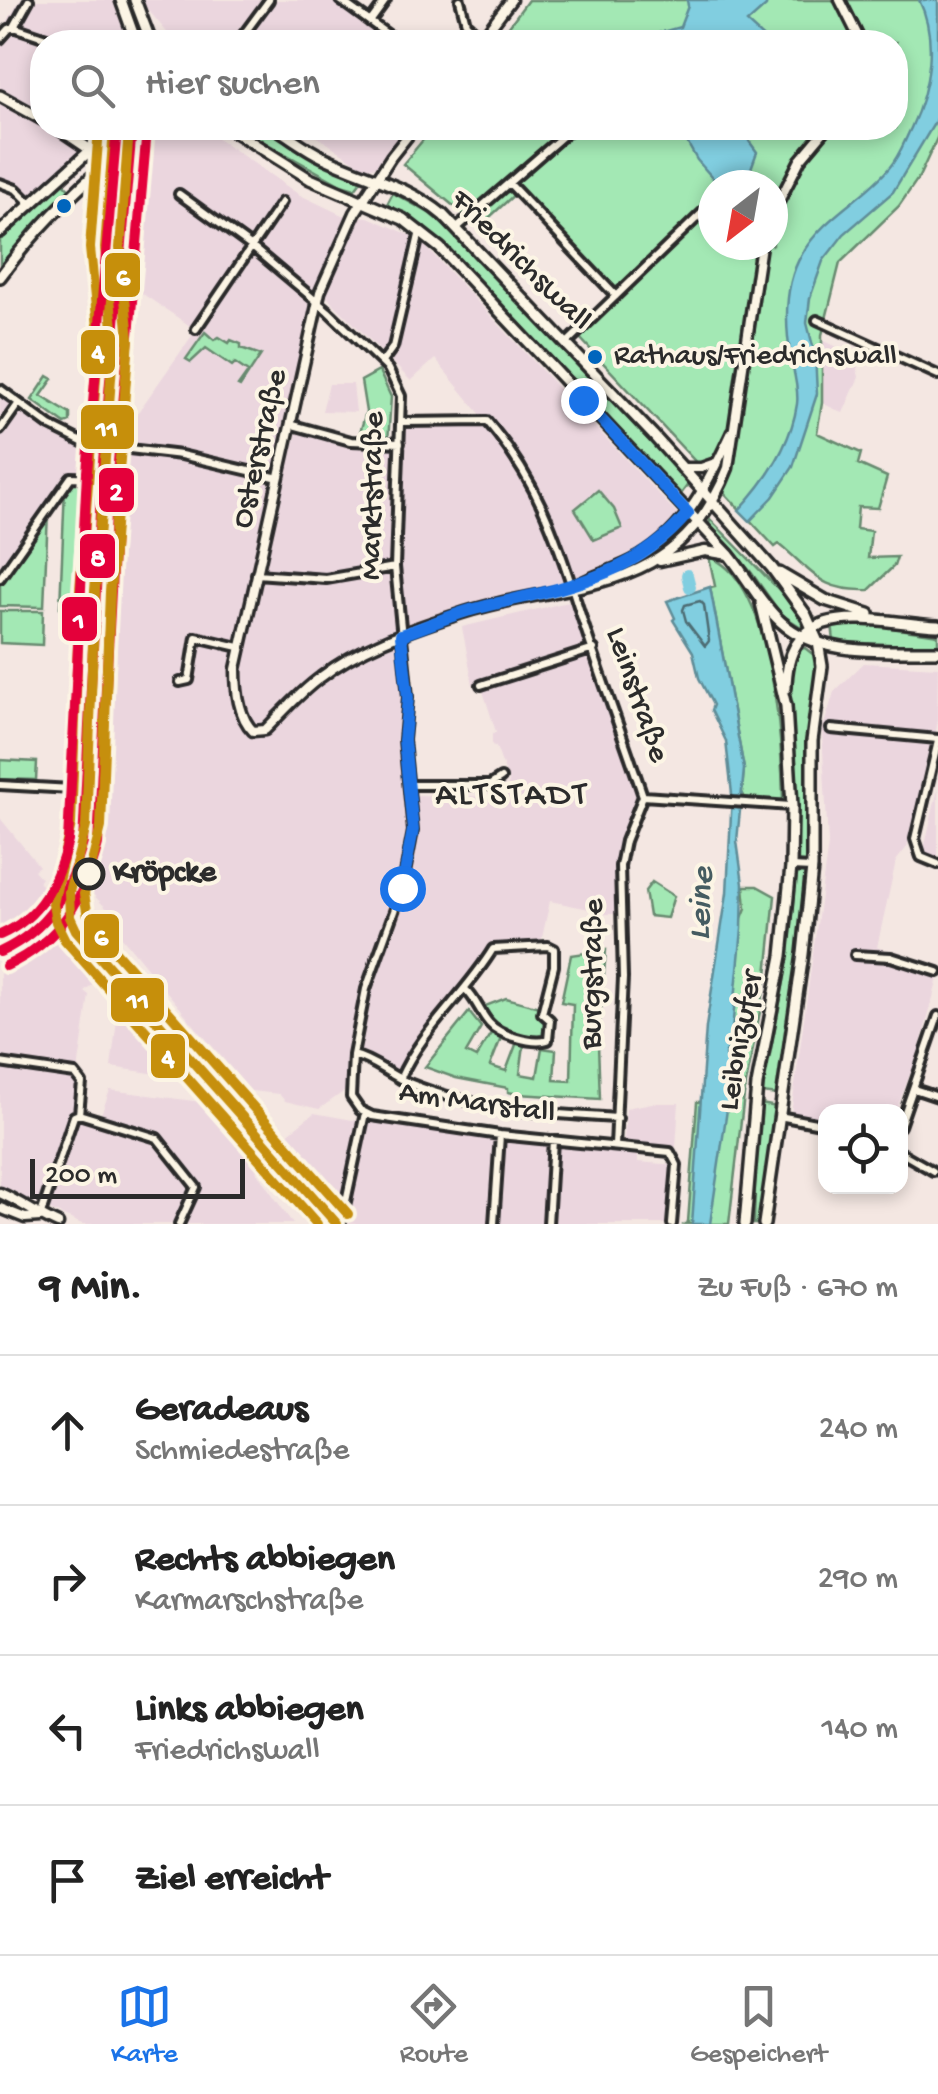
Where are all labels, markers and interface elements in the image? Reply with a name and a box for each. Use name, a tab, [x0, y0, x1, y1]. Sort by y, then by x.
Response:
search box	[30, 30, 908, 140]
icon: search	[65, 58, 120, 113]
text: Hier suchen	[145, 63, 320, 107]
north arrow	[698, 170, 788, 260]
street label: Friedrichswall	[441, 182, 599, 340]
unlabelled marker	[54, 196, 74, 216]
line badge: 6	[103, 251, 142, 299]
text: 6	[116, 263, 131, 296]
line badge: 4	[79, 328, 117, 376]
text: 4	[90, 339, 105, 372]
place label: Rathaus/Friedrichswall	[614, 340, 897, 375]
marker: Rathaus/Friedrichswall	[585, 347, 605, 367]
street label: Osterstraße	[224, 365, 298, 532]
route end	[561, 378, 607, 424]
line badge: 11	[79, 403, 136, 451]
street label: Marktstraße	[354, 411, 394, 581]
text: 11	[95, 415, 118, 448]
line badge: 2	[97, 466, 136, 514]
text: 2	[109, 478, 123, 511]
line badge: 8	[78, 532, 117, 580]
text: 8	[90, 544, 106, 577]
line badge: 1	[60, 595, 99, 643]
text: 1	[72, 607, 85, 640]
street label: Leinstraße	[595, 622, 677, 768]
district label: ALTSTADT	[435, 776, 589, 817]
place label: Kröpcke	[112, 855, 217, 893]
marker: Kröpcke	[74, 859, 104, 889]
water label: Leine	[681, 864, 725, 942]
route start	[380, 866, 426, 912]
street label: Burgstraße	[574, 898, 614, 1051]
line badge: 6	[82, 912, 121, 960]
text: 6	[94, 923, 109, 956]
street label: Leibnizufer	[711, 966, 773, 1114]
line badge: 11	[109, 976, 166, 1024]
text: 11	[126, 987, 149, 1020]
line badge: 4	[149, 1032, 187, 1080]
text: 4	[160, 1044, 175, 1077]
street label: Am Marstall	[397, 1074, 557, 1134]
map controls	[818, 1104, 908, 1194]
button: locate	[818, 1104, 908, 1194]
scale bar	[30, 1154, 245, 1198]
text: 200 m	[45, 1160, 117, 1193]
text: 9 Min.	[40, 1265, 142, 1314]
text: Zu Fuß · 670 m	[697, 1270, 898, 1308]
text: Geradeaus	[135, 1389, 308, 1433]
icon: ahead	[40, 1403, 95, 1458]
text: 240 m	[819, 1411, 898, 1449]
text: Schmiedestraße	[135, 1433, 349, 1471]
text: Rechts abbiegen	[135, 1539, 395, 1583]
icon: right	[40, 1553, 95, 1608]
text: 290 m	[818, 1561, 898, 1599]
text: Karmarschstraße	[135, 1583, 363, 1621]
text: Links abbiegen	[135, 1689, 363, 1733]
icon: left	[40, 1703, 95, 1758]
text: 140 m	[821, 1711, 898, 1749]
text: Friedrichswall	[135, 1733, 320, 1771]
icon: arrive	[40, 1853, 95, 1908]
text: Ziel erreicht	[135, 1858, 328, 1902]
tab: Karte	[111, 1979, 178, 2072]
tab: Route	[400, 1979, 468, 2072]
tab: Gespeichert	[690, 1979, 827, 2072]

